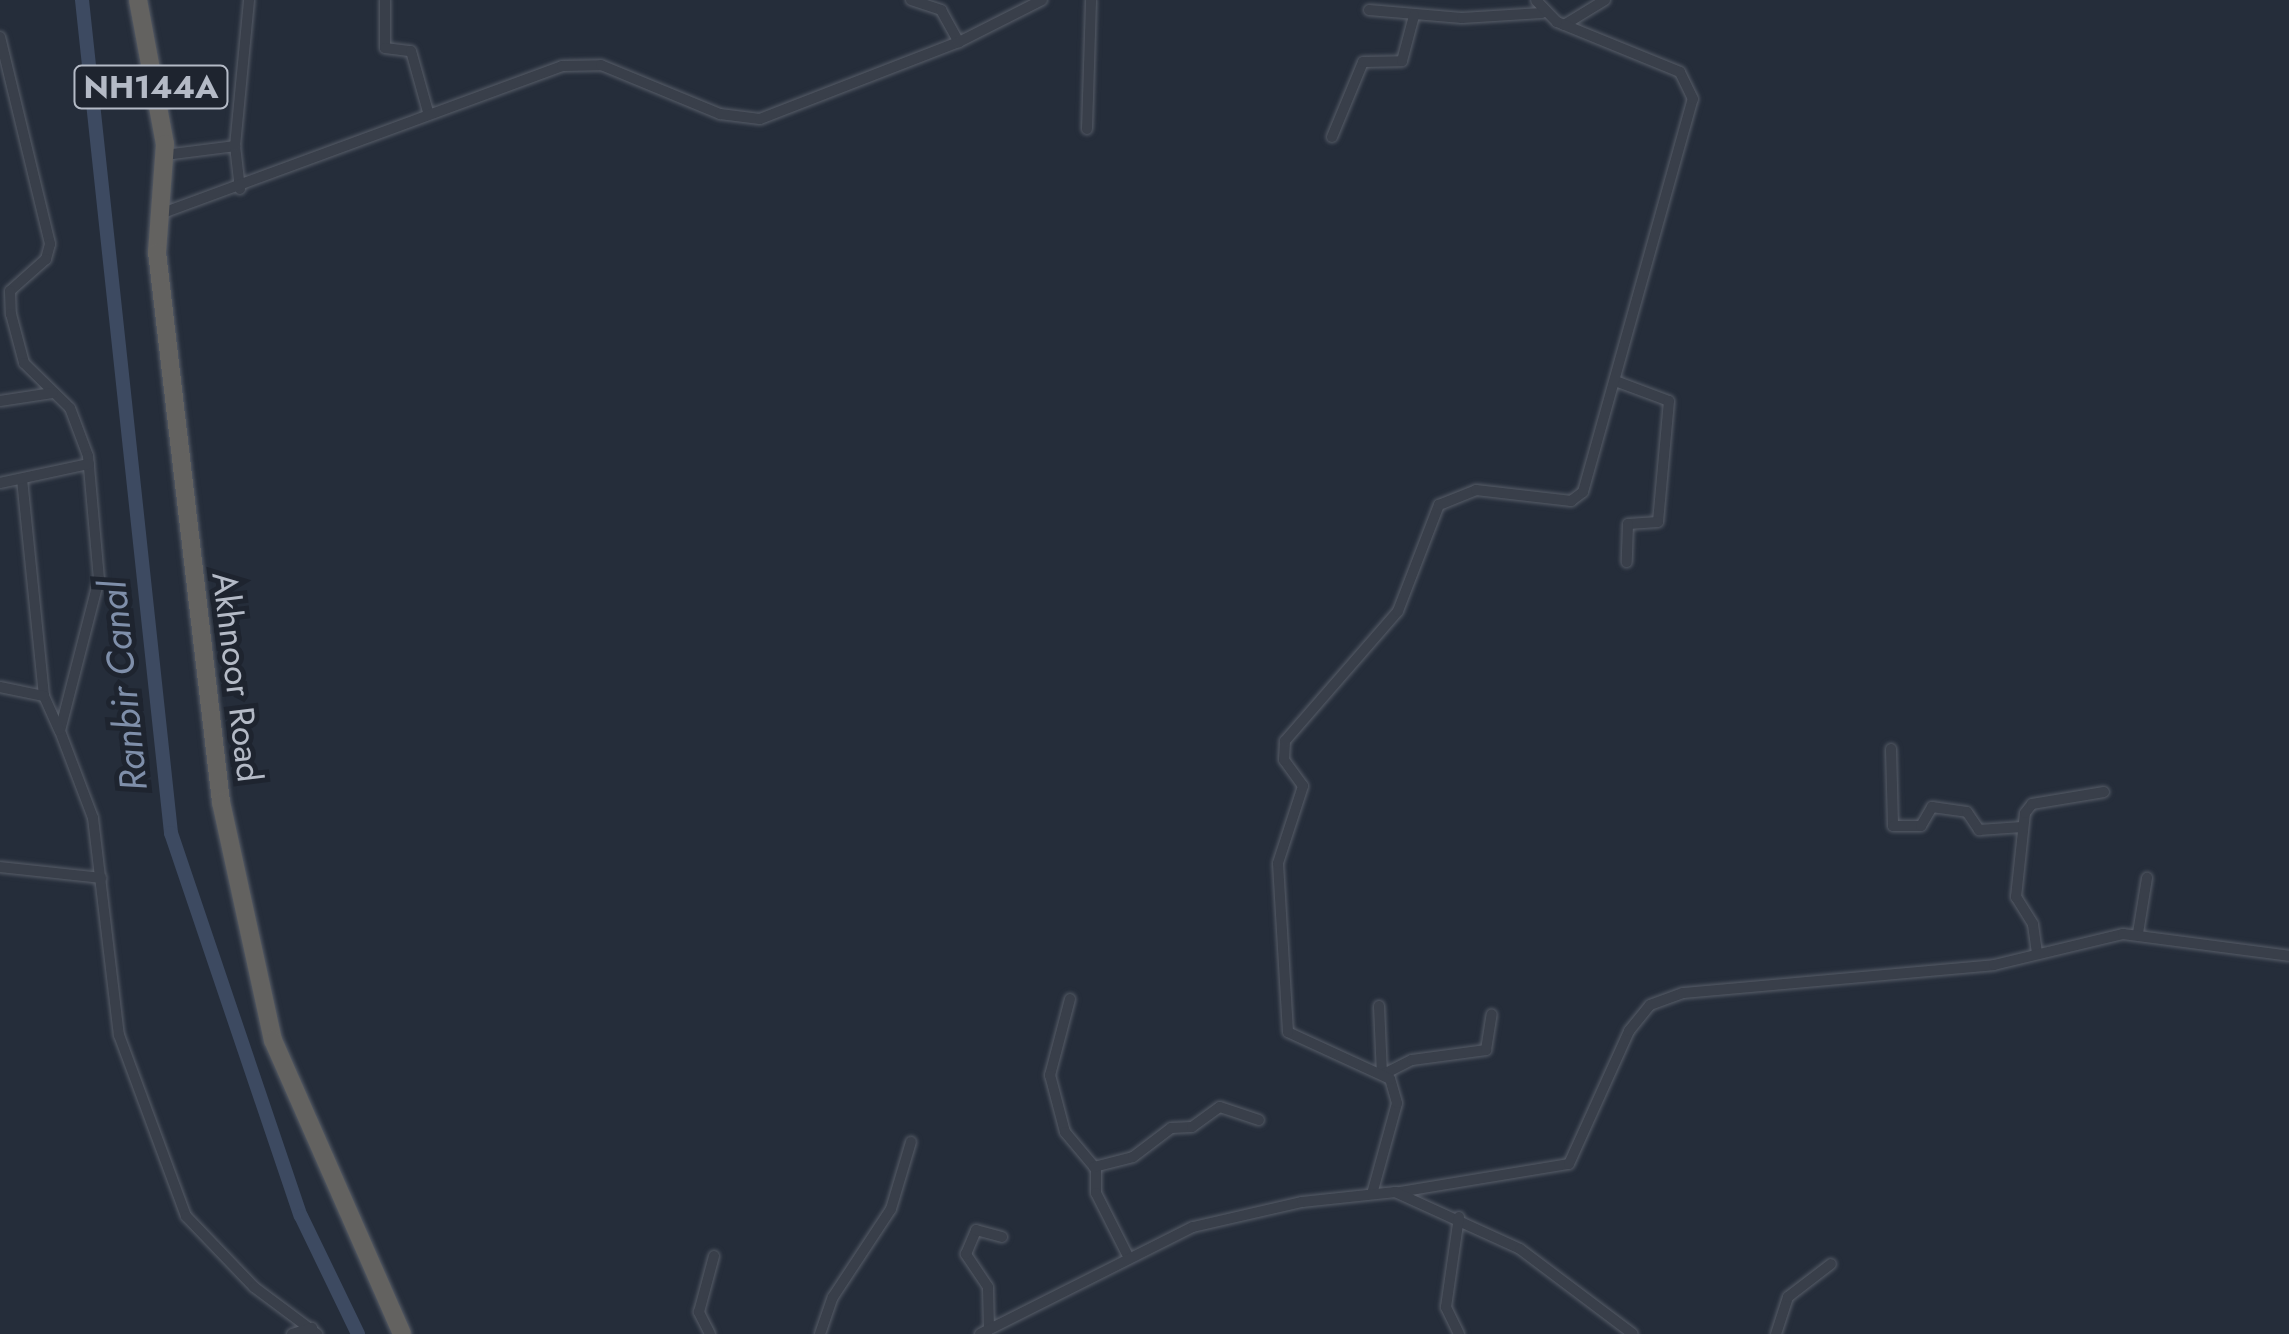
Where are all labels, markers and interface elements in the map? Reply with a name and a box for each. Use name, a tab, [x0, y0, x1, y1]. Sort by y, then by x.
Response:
road number: NH144A	[71, 60, 231, 114]
street label: Akhnoor Road	[203, 569, 271, 785]
water label: Ranbir Canal	[89, 579, 157, 793]

